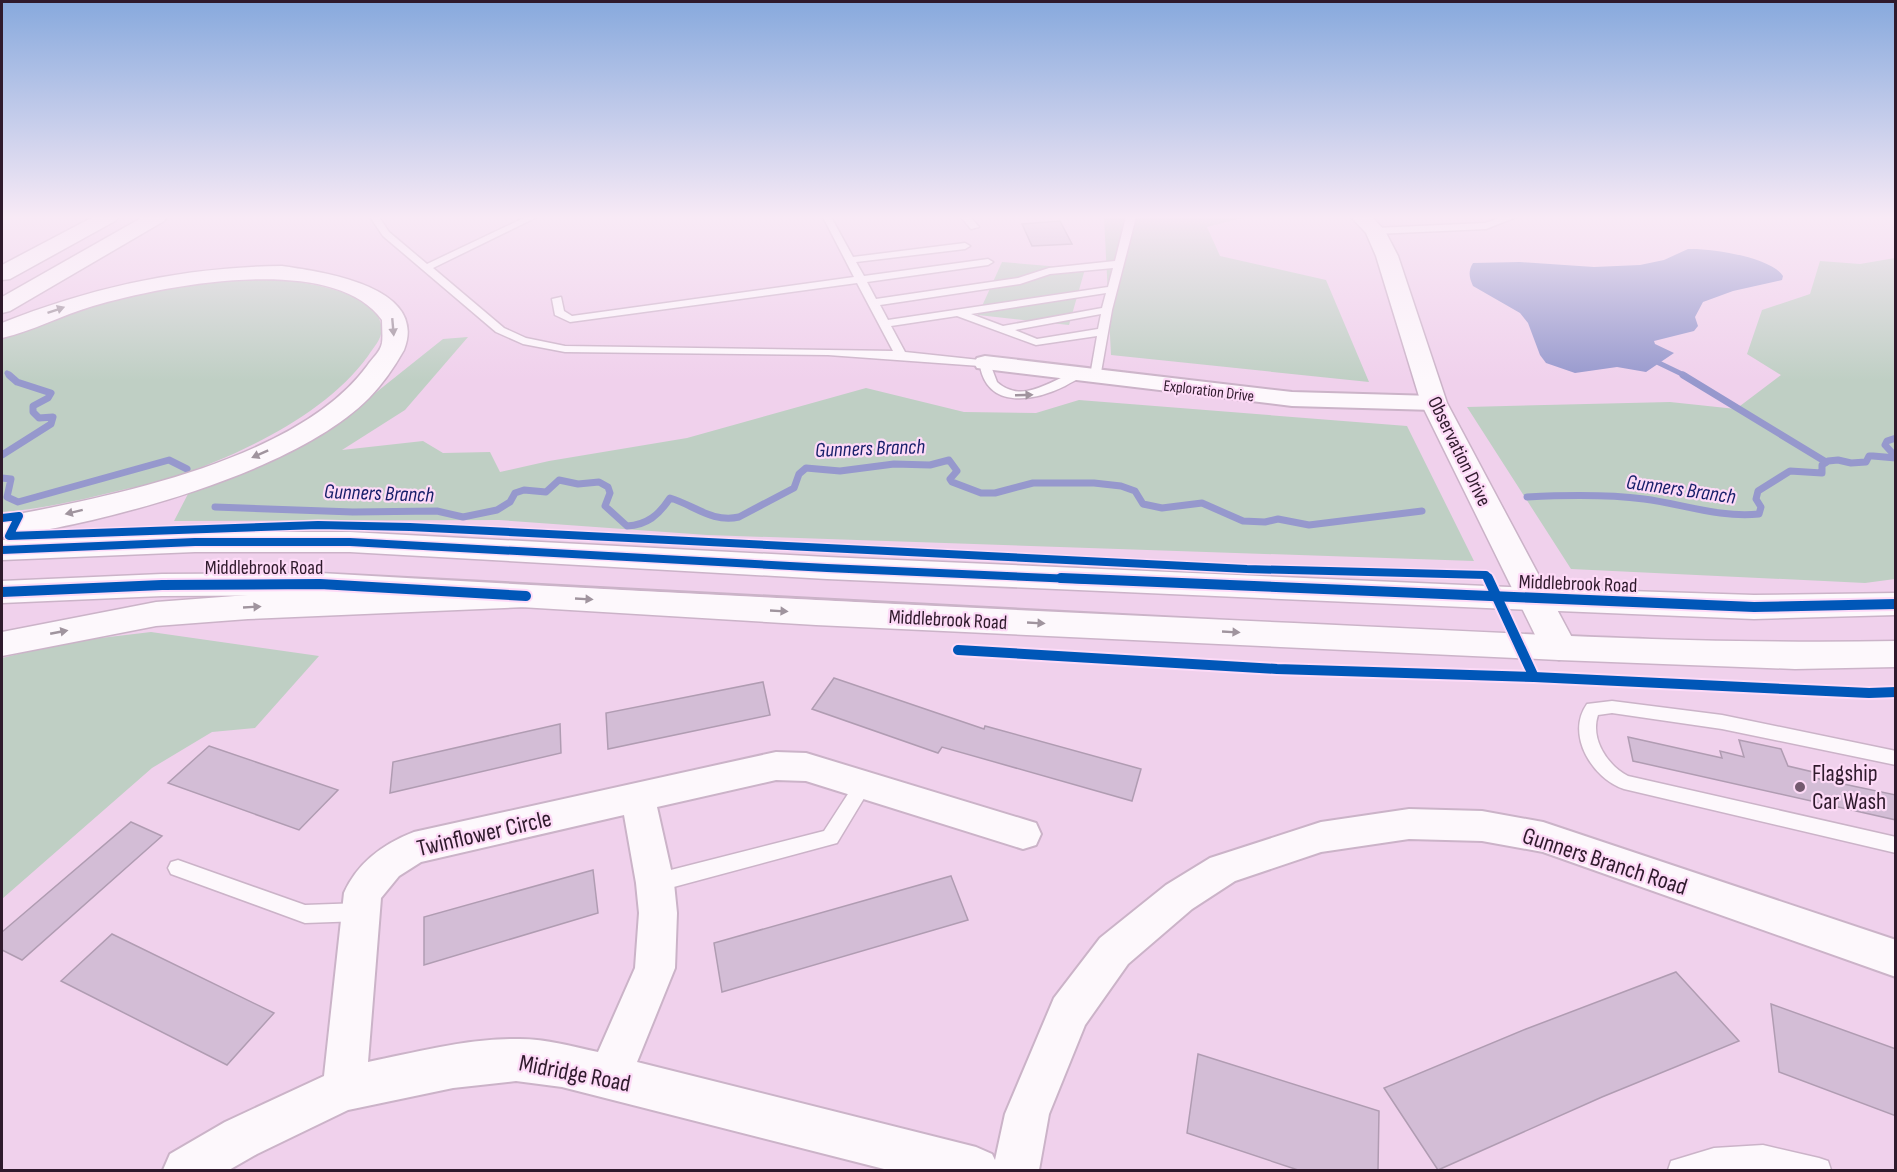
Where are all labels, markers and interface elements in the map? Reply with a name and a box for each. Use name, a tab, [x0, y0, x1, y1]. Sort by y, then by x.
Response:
one-way arrow	[47, 305, 65, 315]
one-way arrow	[388, 318, 397, 337]
street label: Exploration Drive	[1162, 377, 1255, 406]
one-way arrow	[1015, 391, 1034, 400]
street label: Observation Drive	[1422, 393, 1496, 510]
water label: Gunners Branch	[814, 434, 926, 463]
one-way arrow	[251, 450, 268, 459]
water label: Gunners Branch	[1625, 469, 1737, 510]
water label: Gunners Branch	[323, 479, 435, 508]
one-way arrow	[64, 508, 83, 517]
street label: Middlebrook Road	[205, 556, 323, 580]
street label: Middlebrook Road	[1518, 570, 1638, 598]
one-way arrow	[574, 595, 593, 604]
one-way arrow	[242, 603, 261, 612]
street label: Middlebrook Road	[888, 605, 1008, 635]
one-way arrow	[769, 606, 788, 615]
one-way arrow	[1027, 619, 1046, 628]
one-way arrow	[49, 627, 68, 636]
one-way arrow	[1222, 628, 1241, 637]
place label: Flagship Car Wash	[1812, 759, 1886, 816]
marker: Flagship Car Wash	[1793, 780, 1807, 794]
street label: Twinflower Circle	[414, 804, 554, 863]
street label: Gunners Branch Road	[1519, 821, 1691, 902]
street label: Midridge Road	[517, 1048, 633, 1099]

